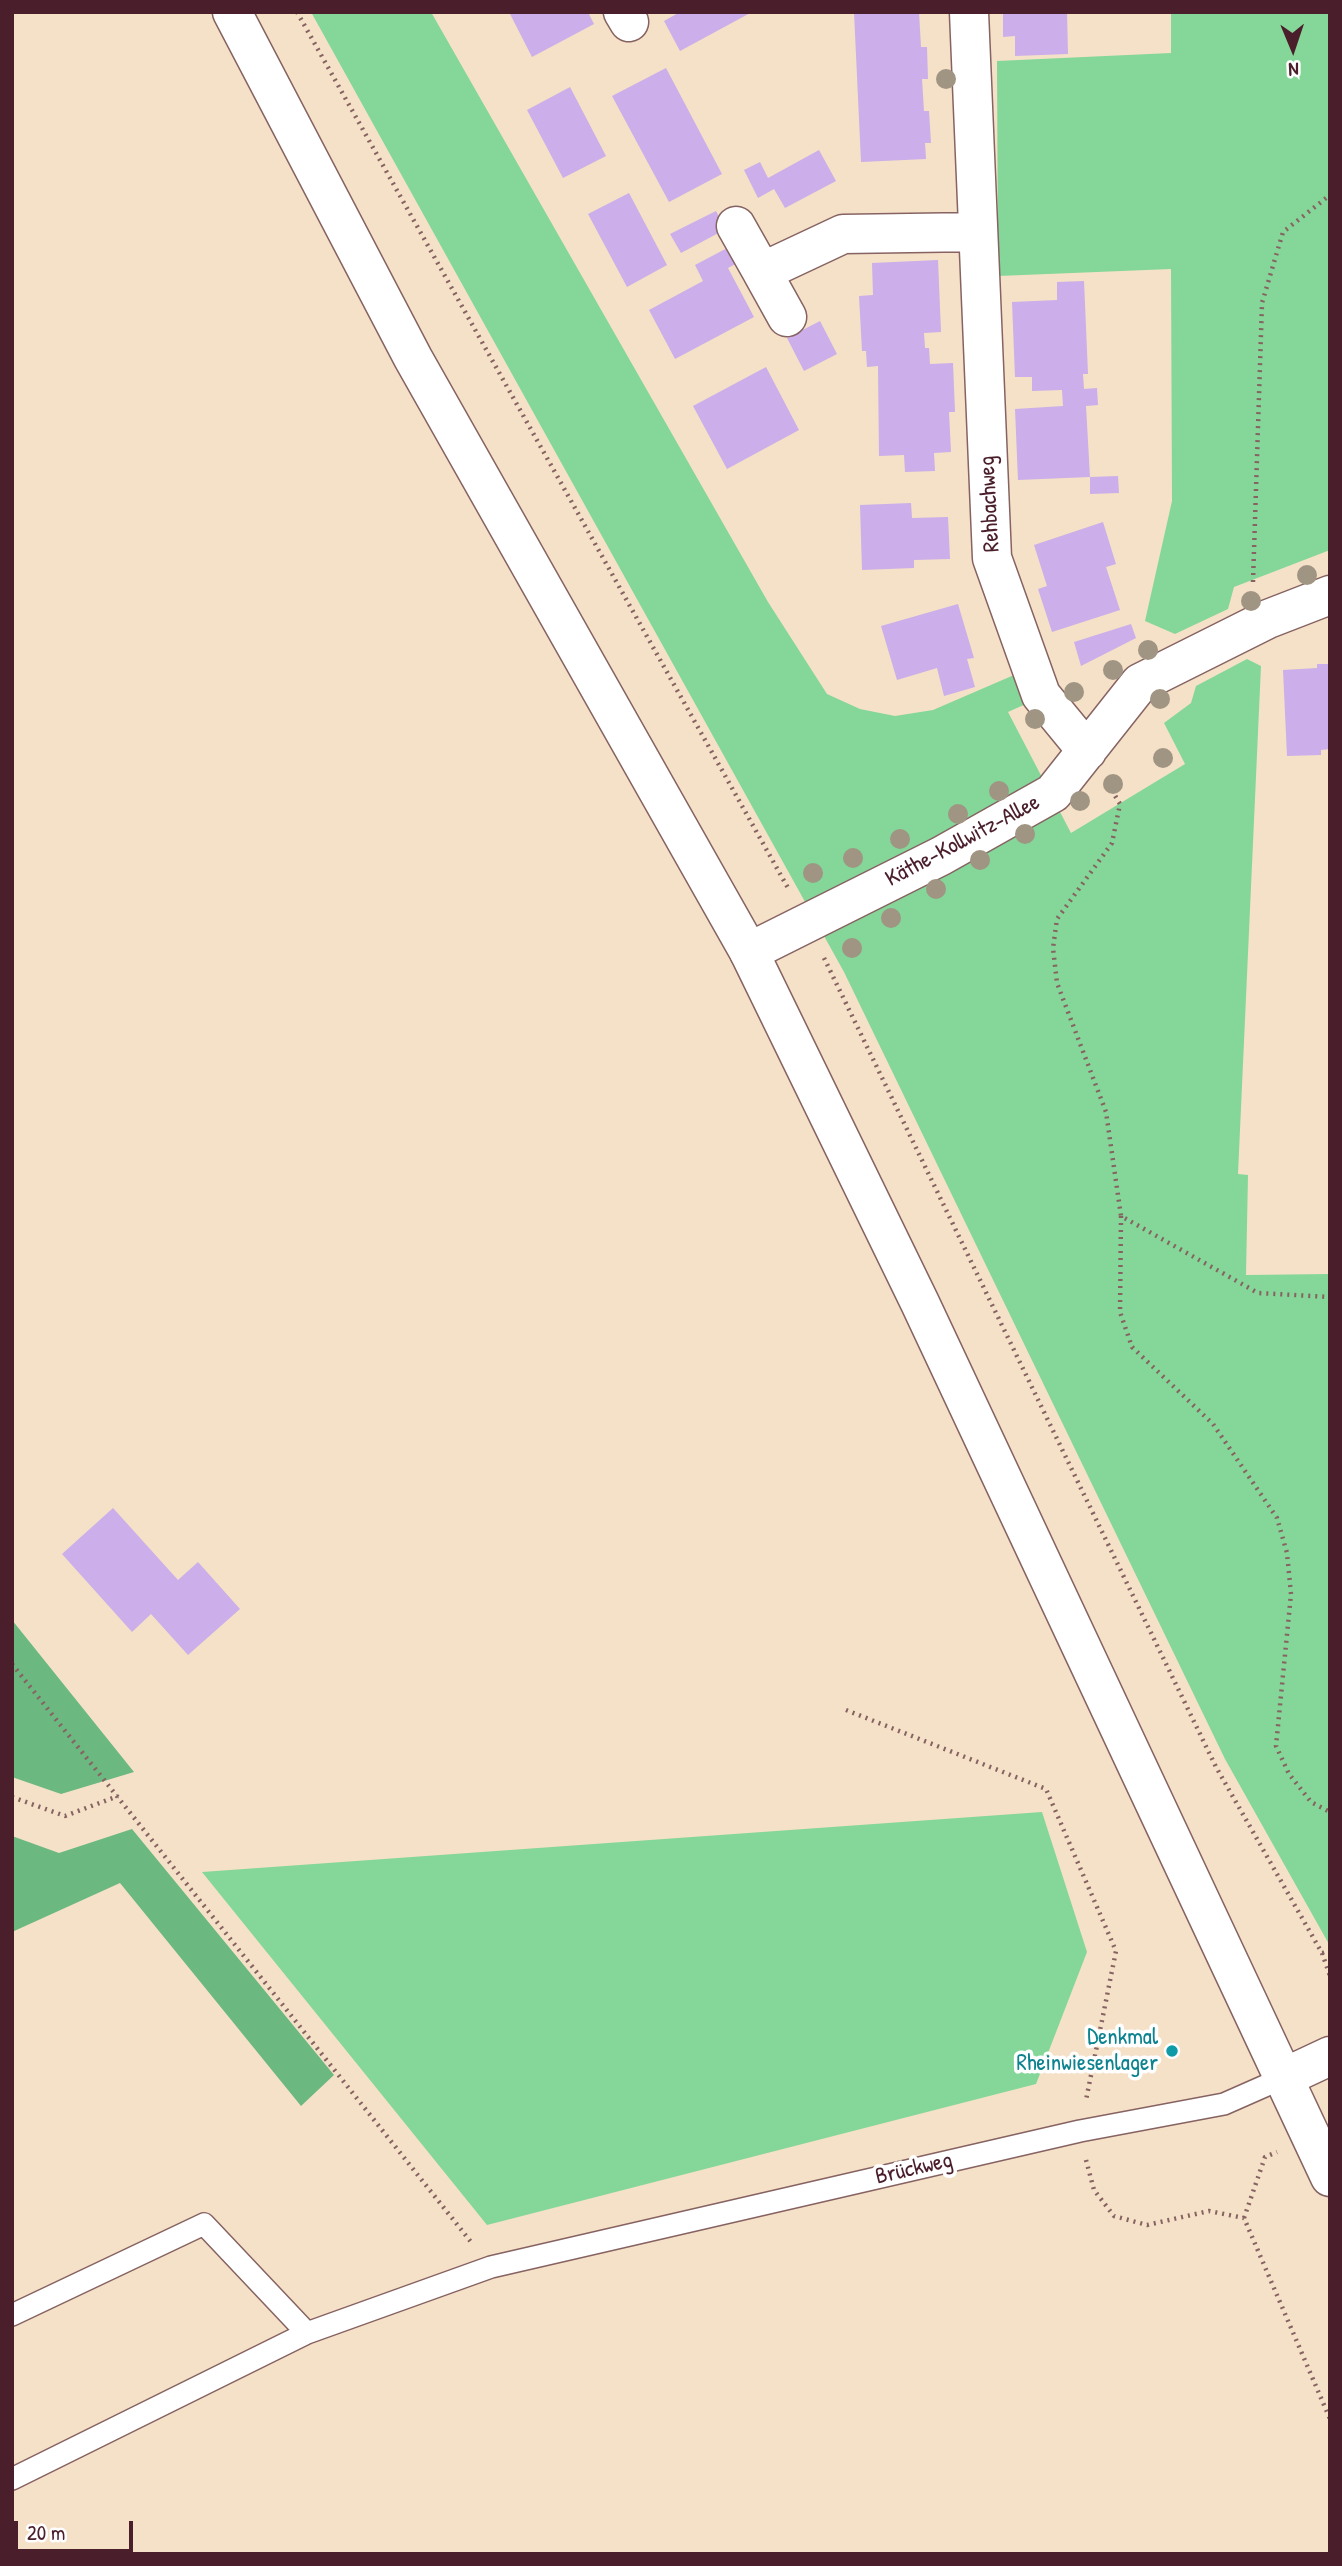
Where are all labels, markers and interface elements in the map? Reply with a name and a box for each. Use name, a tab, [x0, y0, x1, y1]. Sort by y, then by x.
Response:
north arrow	[1258, 14, 1328, 84]
text: N	[1288, 57, 1299, 83]
street label: Rehbachweg	[974, 455, 1006, 553]
street label: Käthe-Kollwitz-Allee	[881, 789, 1045, 893]
place label: Denkmal Rheinwiesenlager	[1016, 2024, 1158, 2078]
marker: Denkmal Rheinwiesenlager	[1164, 2043, 1180, 2059]
street label: Brückweg	[873, 2147, 955, 2191]
scale bar	[18, 2506, 136, 2550]
text: 20 m	[27, 2518, 65, 2547]

